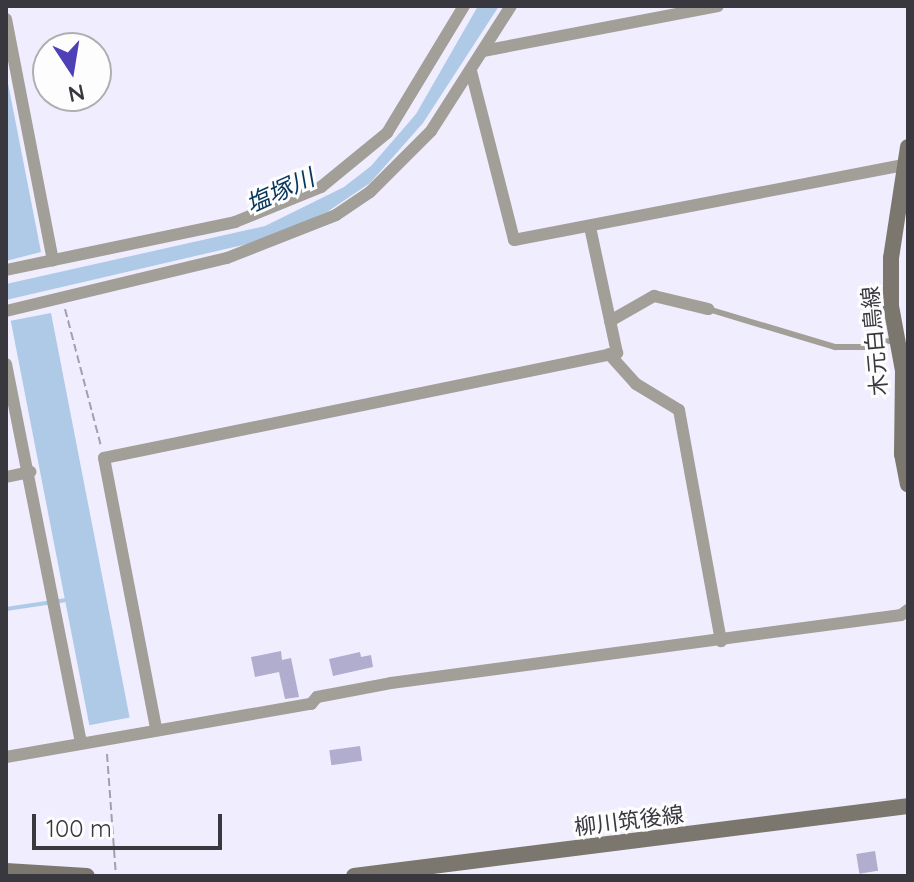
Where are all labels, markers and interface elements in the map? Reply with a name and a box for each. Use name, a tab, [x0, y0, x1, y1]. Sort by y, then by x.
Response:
north arrow	[32, 32, 112, 112]
text: N	[66, 78, 87, 109]
water label: 塩塚川	[241, 163, 319, 219]
street label: 木元白鳥線	[857, 285, 893, 397]
scale bar	[36, 798, 226, 848]
street label: 柳川筑後線	[573, 801, 685, 841]
text: 100 m	[46, 813, 112, 843]

